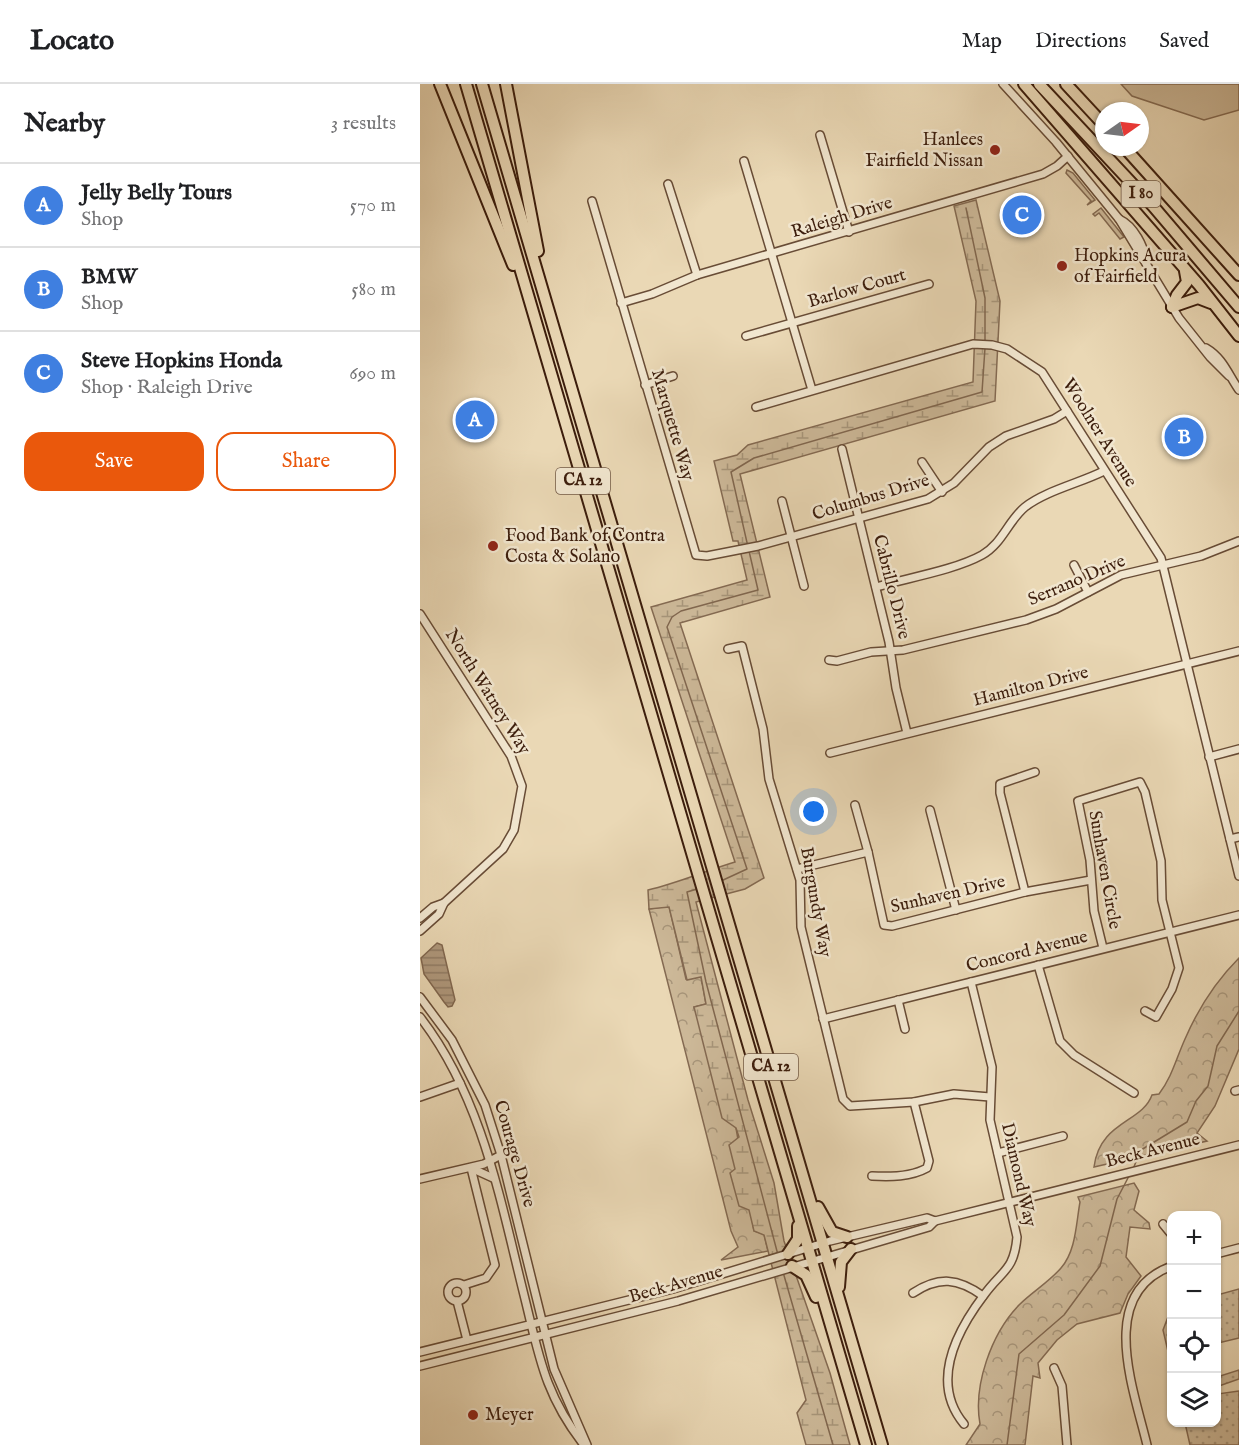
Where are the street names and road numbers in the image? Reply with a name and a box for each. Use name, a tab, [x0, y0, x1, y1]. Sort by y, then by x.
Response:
road number: I 80	[1122, 181, 1160, 207]
street label: Raleigh Drive	[789, 192, 895, 244]
street label: Barlow Court	[805, 264, 909, 314]
street label: Marquette Way	[645, 367, 699, 484]
street label: Woolner Avenue	[1056, 374, 1142, 492]
road number: CA 12	[556, 468, 610, 494]
street label: Columbus Drive	[810, 469, 932, 527]
street label: Cabrillo Drive	[867, 532, 915, 642]
street label: Serrano Drive	[1025, 550, 1129, 612]
street label: North Watney Way	[439, 625, 535, 759]
street label: Hamilton Drive	[971, 662, 1091, 712]
street label: Sunhaven Circle	[1082, 809, 1126, 931]
street label: Burgundy Way	[794, 845, 836, 959]
street label: Sunhaven Drive	[888, 871, 1008, 919]
street label: Concord Avenue	[964, 926, 1090, 978]
road number: CA 12	[744, 1054, 798, 1080]
street label: Courage Drive	[488, 1098, 540, 1210]
street label: Diamond Way	[995, 1121, 1041, 1229]
street label: Beck Avenue	[1103, 1128, 1203, 1174]
street label: Beck Avenue	[626, 1261, 726, 1309]

